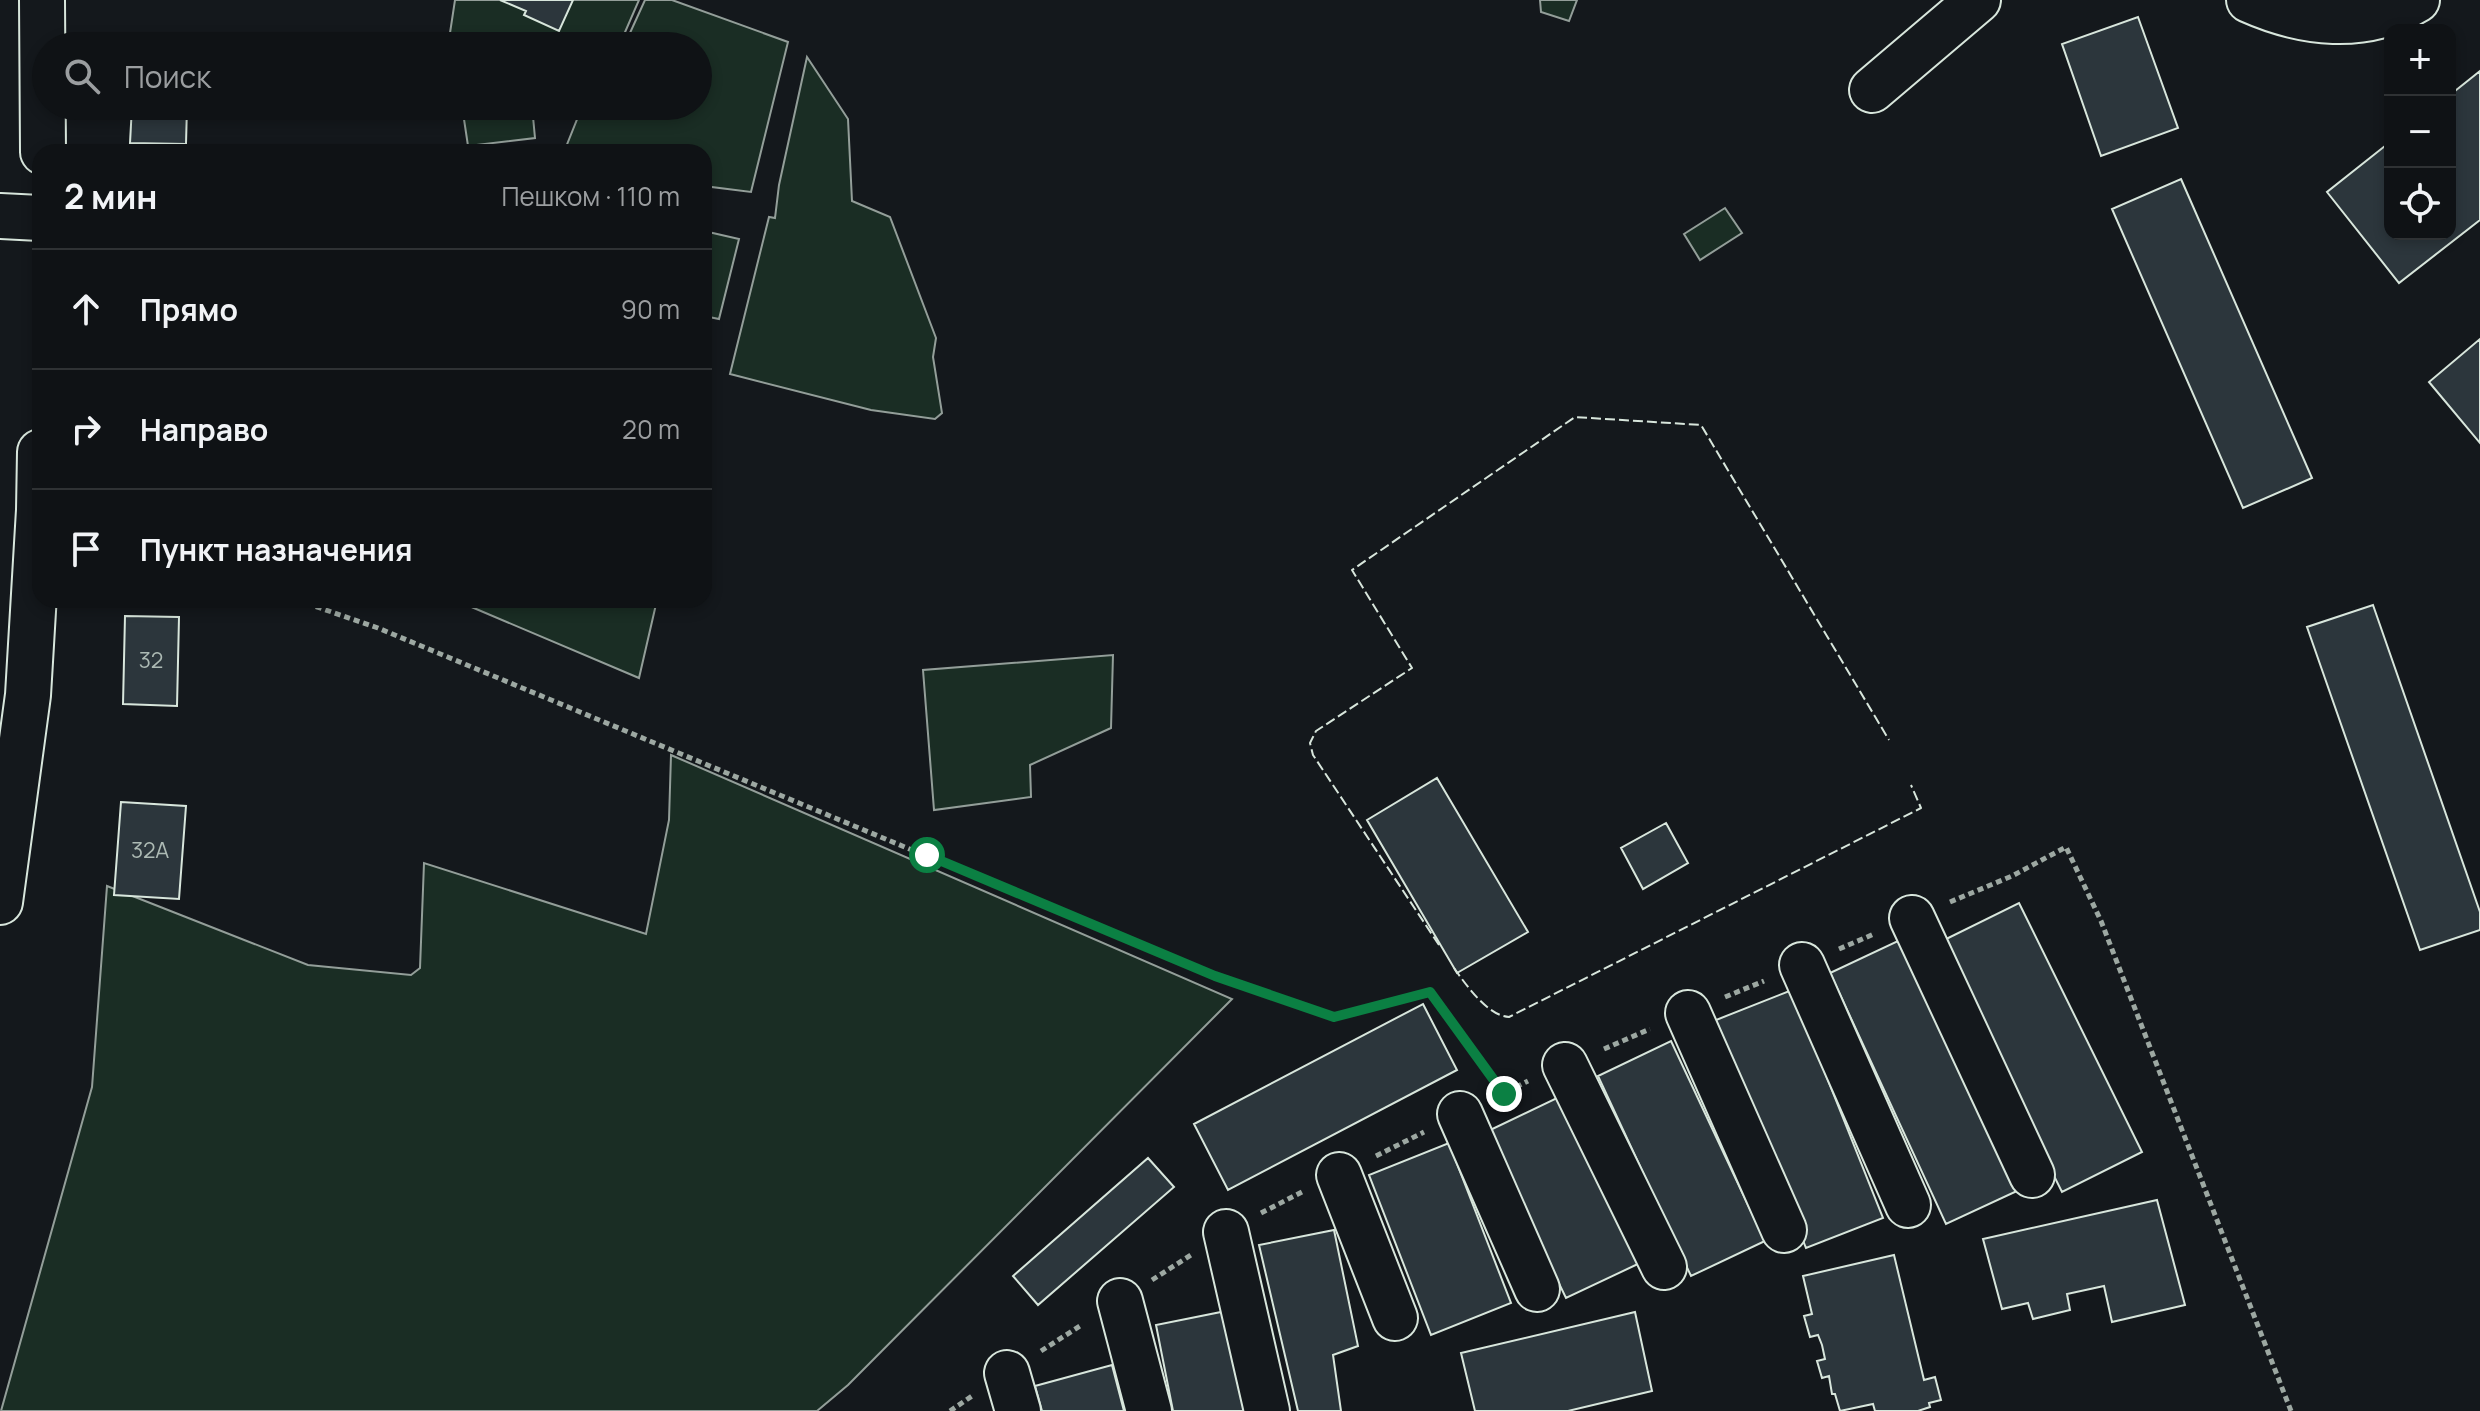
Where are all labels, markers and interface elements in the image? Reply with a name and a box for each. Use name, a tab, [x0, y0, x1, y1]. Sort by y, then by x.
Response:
map controls	[2384, 24, 2456, 240]
button: +	[2384, 24, 2456, 96]
search box	[32, 32, 712, 120]
icon: search	[60, 54, 104, 98]
text: Поиск	[124, 56, 211, 97]
button: −	[2384, 96, 2456, 168]
button: locate	[2384, 168, 2456, 240]
text: 2 мин	[64, 173, 158, 219]
text: Пешком · 110 m	[501, 178, 680, 214]
icon: ahead	[64, 287, 108, 331]
text: Прямо	[140, 289, 238, 330]
text: 90 m	[621, 291, 680, 327]
icon: right	[64, 407, 108, 451]
text: Направо	[140, 409, 268, 450]
text: 20 m	[622, 411, 680, 447]
icon: arrive	[64, 527, 108, 571]
text: Пункт назначения	[140, 529, 413, 570]
house number: 32	[139, 645, 163, 675]
house number: 32А	[131, 835, 169, 865]
route start	[909, 837, 945, 873]
route end	[1486, 1076, 1522, 1112]

